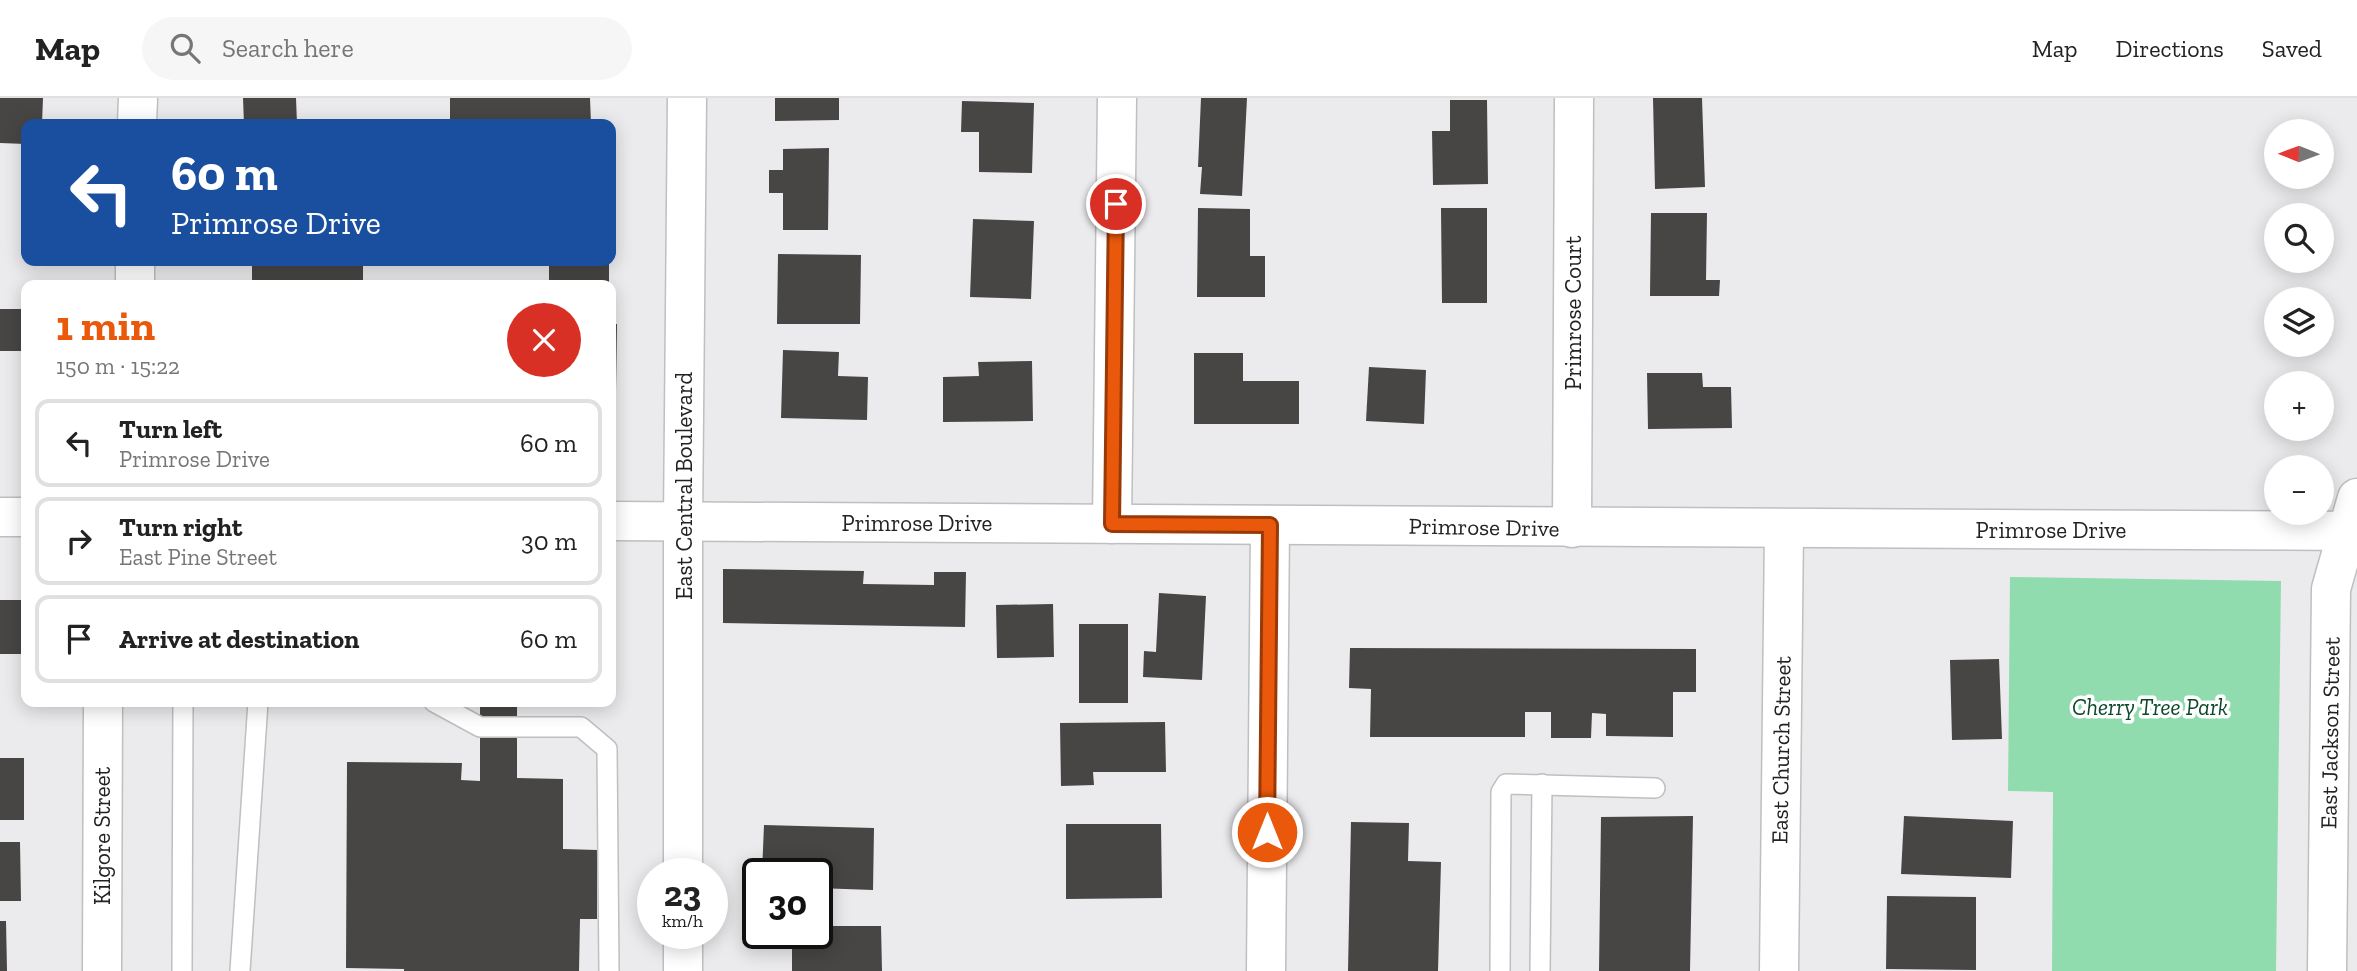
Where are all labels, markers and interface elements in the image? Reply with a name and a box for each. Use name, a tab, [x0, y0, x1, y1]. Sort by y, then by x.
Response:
search box	[142, 17, 632, 80]
text: Map	[35, 29, 100, 68]
icon: search	[166, 29, 204, 67]
text: Search here	[222, 32, 354, 64]
text: Map	[2032, 34, 2078, 63]
text: Directions	[2116, 34, 2224, 63]
text: Saved	[2262, 34, 2322, 63]
north arrow	[2264, 119, 2334, 189]
map controls	[2264, 119, 2334, 525]
text: 60 m	[171, 144, 278, 203]
icon: left	[56, 147, 147, 238]
pin	[1086, 174, 1146, 234]
icon: arrive	[1097, 185, 1135, 223]
button: search	[2264, 203, 2334, 273]
text: Primrose Drive	[171, 204, 381, 242]
street label: Primrose Court	[1559, 235, 1587, 390]
button: layers	[2264, 287, 2334, 357]
text: 1 min	[56, 300, 155, 351]
button: close	[507, 303, 581, 377]
text: 150 m · 15:22	[56, 352, 180, 380]
button: +	[2264, 371, 2334, 441]
street label: East Central Boulevard	[670, 372, 698, 600]
text: Turn left	[119, 413, 222, 445]
icon: left	[60, 424, 98, 462]
text: 60 m	[520, 427, 577, 459]
text: Primrose Drive	[119, 445, 270, 473]
button: −	[2264, 455, 2334, 525]
street label: Primrose Drive	[842, 509, 992, 537]
text: Turn right	[119, 511, 242, 543]
street label: Primrose Drive	[1408, 512, 1560, 542]
street label: Primrose Drive	[1976, 516, 2126, 544]
icon: right	[60, 522, 98, 560]
text: 30 m	[521, 525, 577, 557]
text: East Pine Street	[119, 543, 277, 571]
icon: arrive	[60, 620, 98, 658]
text: Arrive at destination	[119, 623, 359, 655]
text: 60 m	[520, 623, 577, 655]
street label: East Jackson Street	[2314, 636, 2346, 829]
street label: East Church Street	[1765, 655, 1797, 844]
park label: Cherry Tree Park	[2072, 693, 2228, 721]
street label: Kilgore Street	[88, 767, 116, 905]
position arrow	[1230, 795, 1304, 869]
speed limit sign: 30	[742, 858, 833, 949]
text: 23	[664, 873, 701, 915]
text: km/h	[662, 910, 703, 932]

